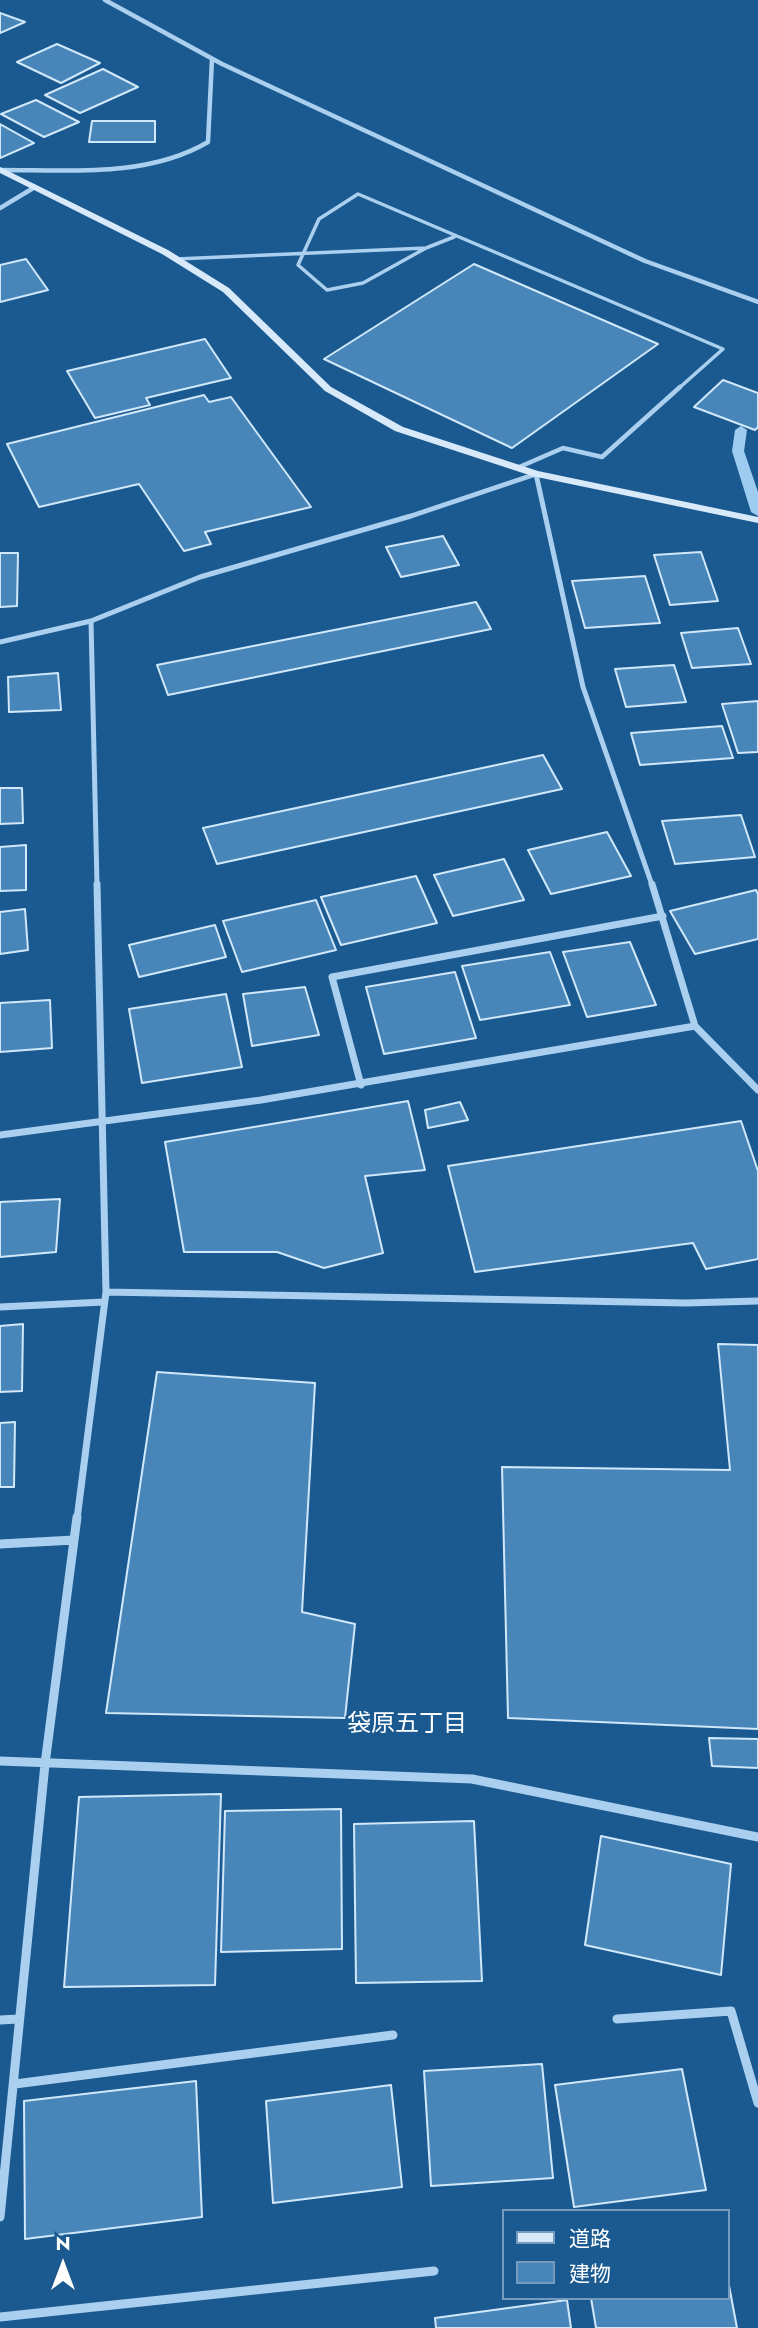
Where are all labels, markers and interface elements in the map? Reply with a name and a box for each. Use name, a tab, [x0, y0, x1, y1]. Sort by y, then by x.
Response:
district label: 袋原五丁目	[347, 1711, 467, 1739]
legend	[503, 2209, 730, 2300]
text: 道路	[569, 2224, 611, 2254]
north arrow	[28, 2230, 98, 2300]
text: N	[55, 2230, 71, 2257]
text: 建物	[569, 2259, 611, 2289]

